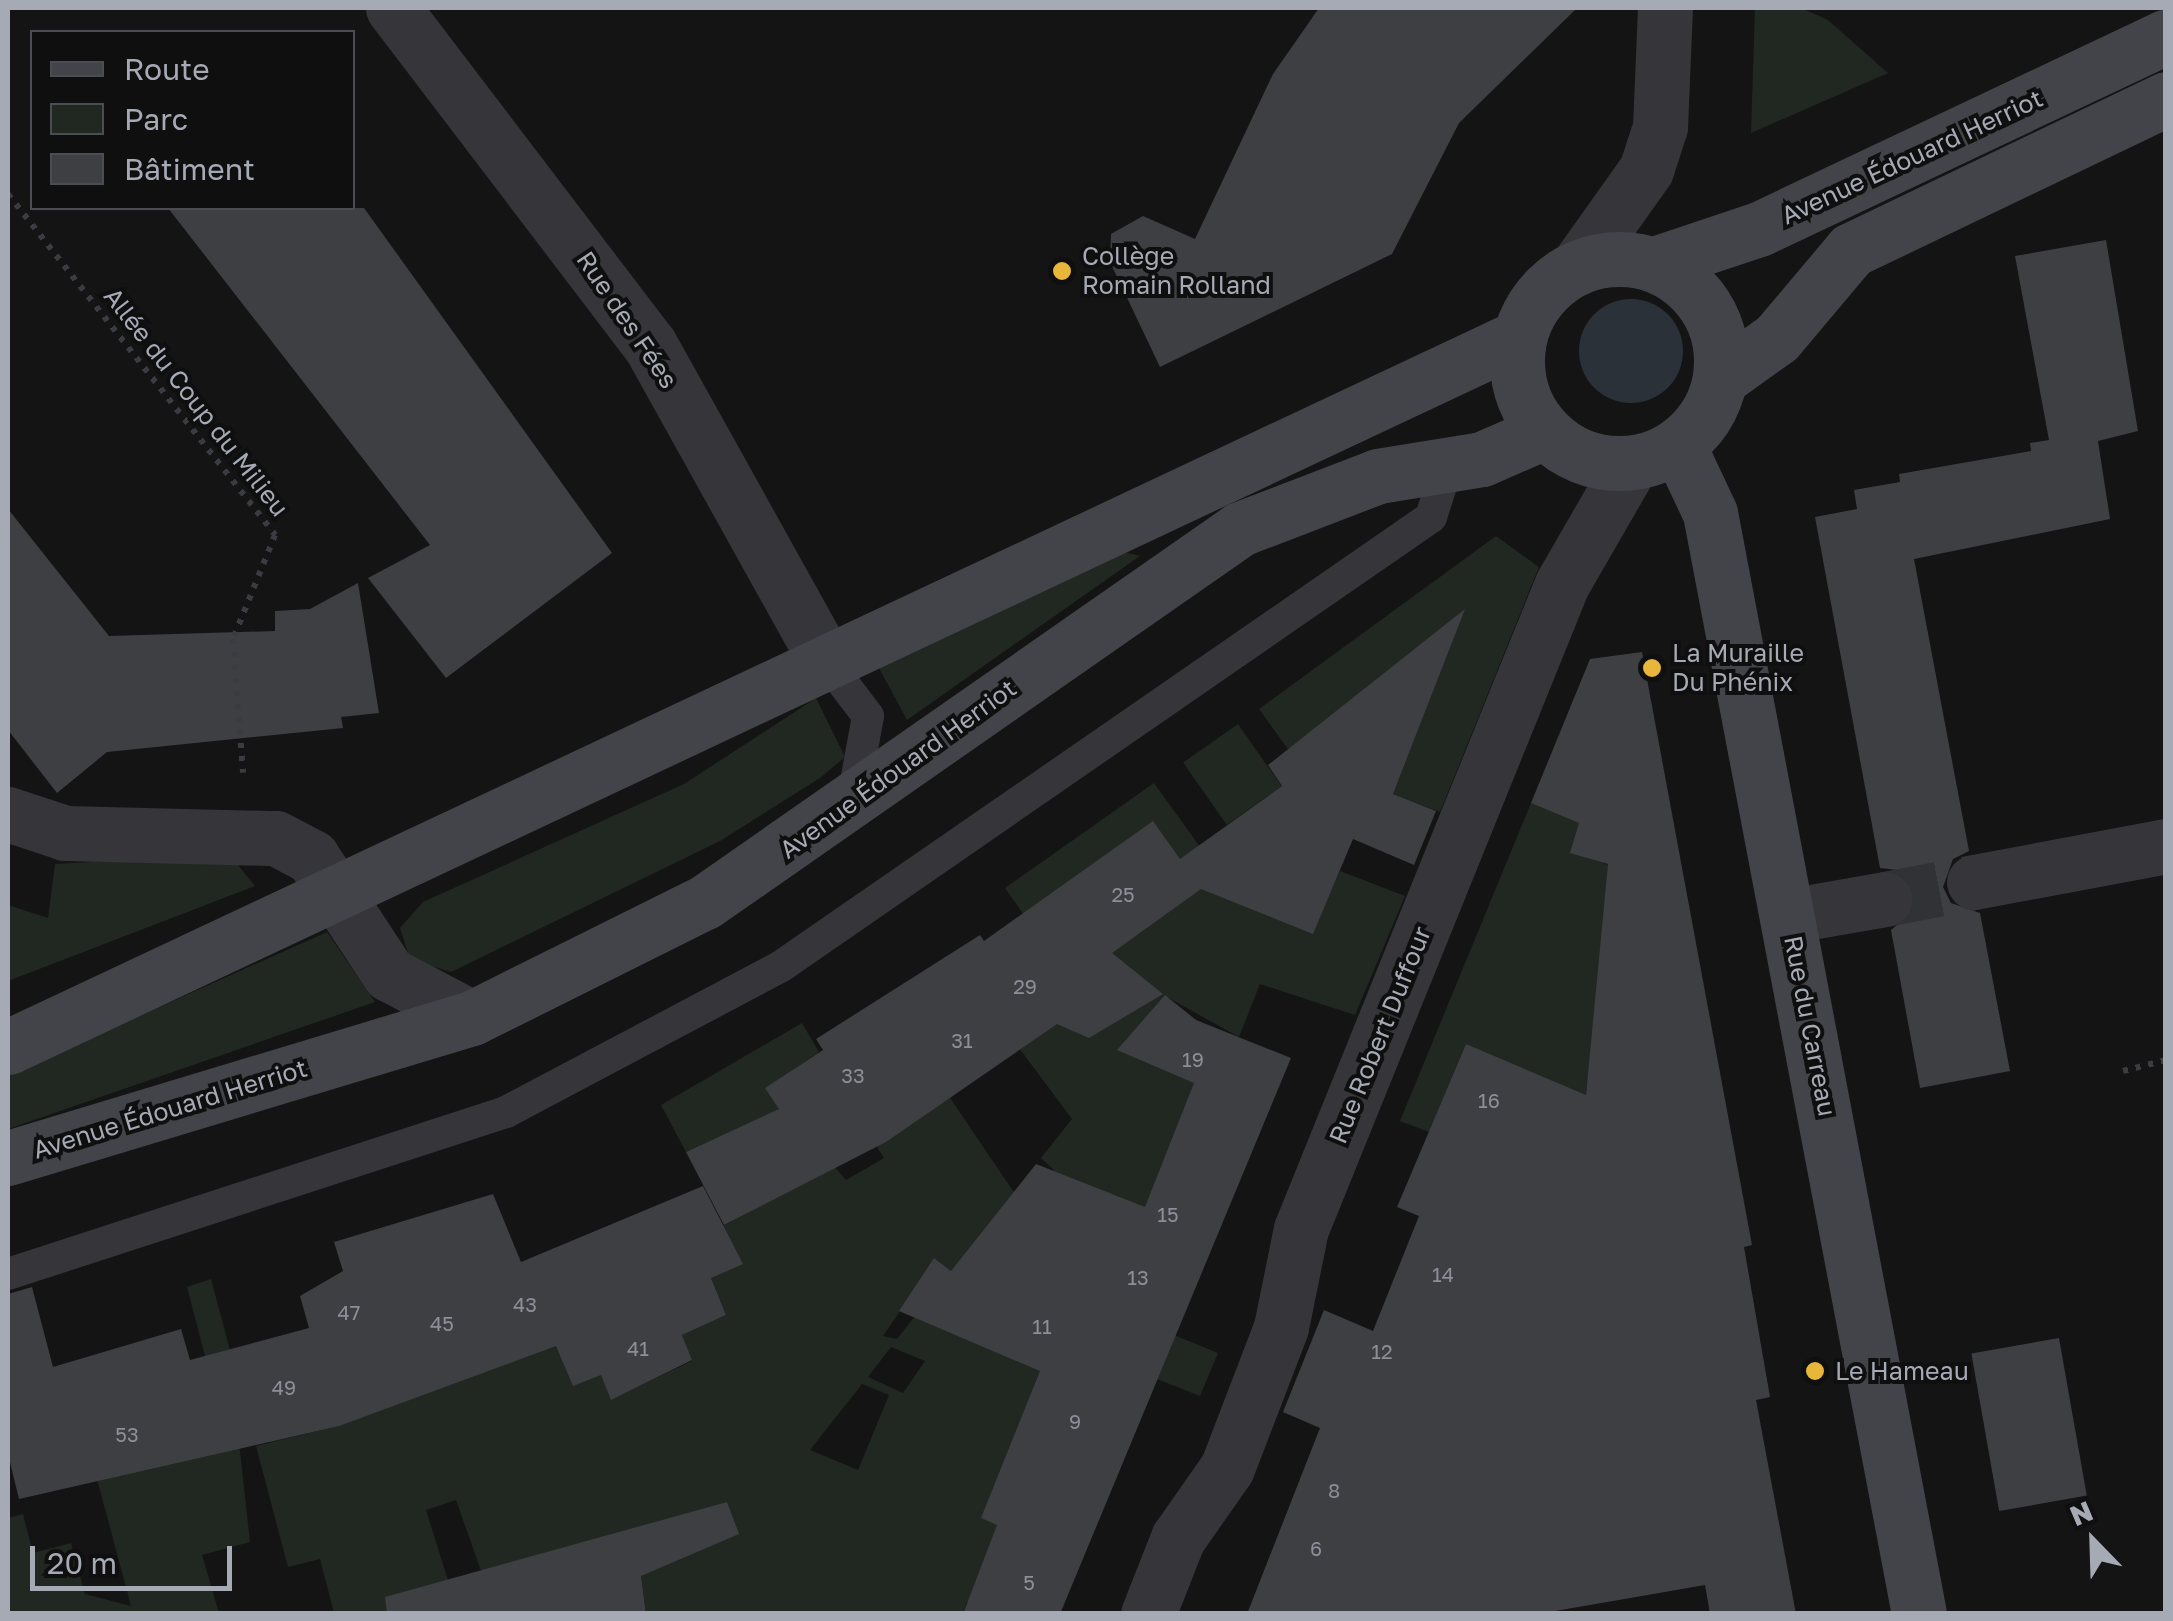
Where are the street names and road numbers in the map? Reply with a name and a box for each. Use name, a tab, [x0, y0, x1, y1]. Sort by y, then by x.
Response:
street label: Avenue Édouard Herriot	[1777, 83, 2047, 231]
street label: Rue des Fées	[570, 246, 684, 394]
street label: Allée du Coup du Milieu	[97, 282, 295, 522]
street label: Avenue Édouard Herriot	[774, 673, 1022, 865]
street label: Rue Robert Duffour	[1323, 922, 1437, 1148]
street label: Rue du Carreau	[1778, 933, 1842, 1119]
street label: Avenue Édouard Herriot	[29, 1053, 311, 1165]

